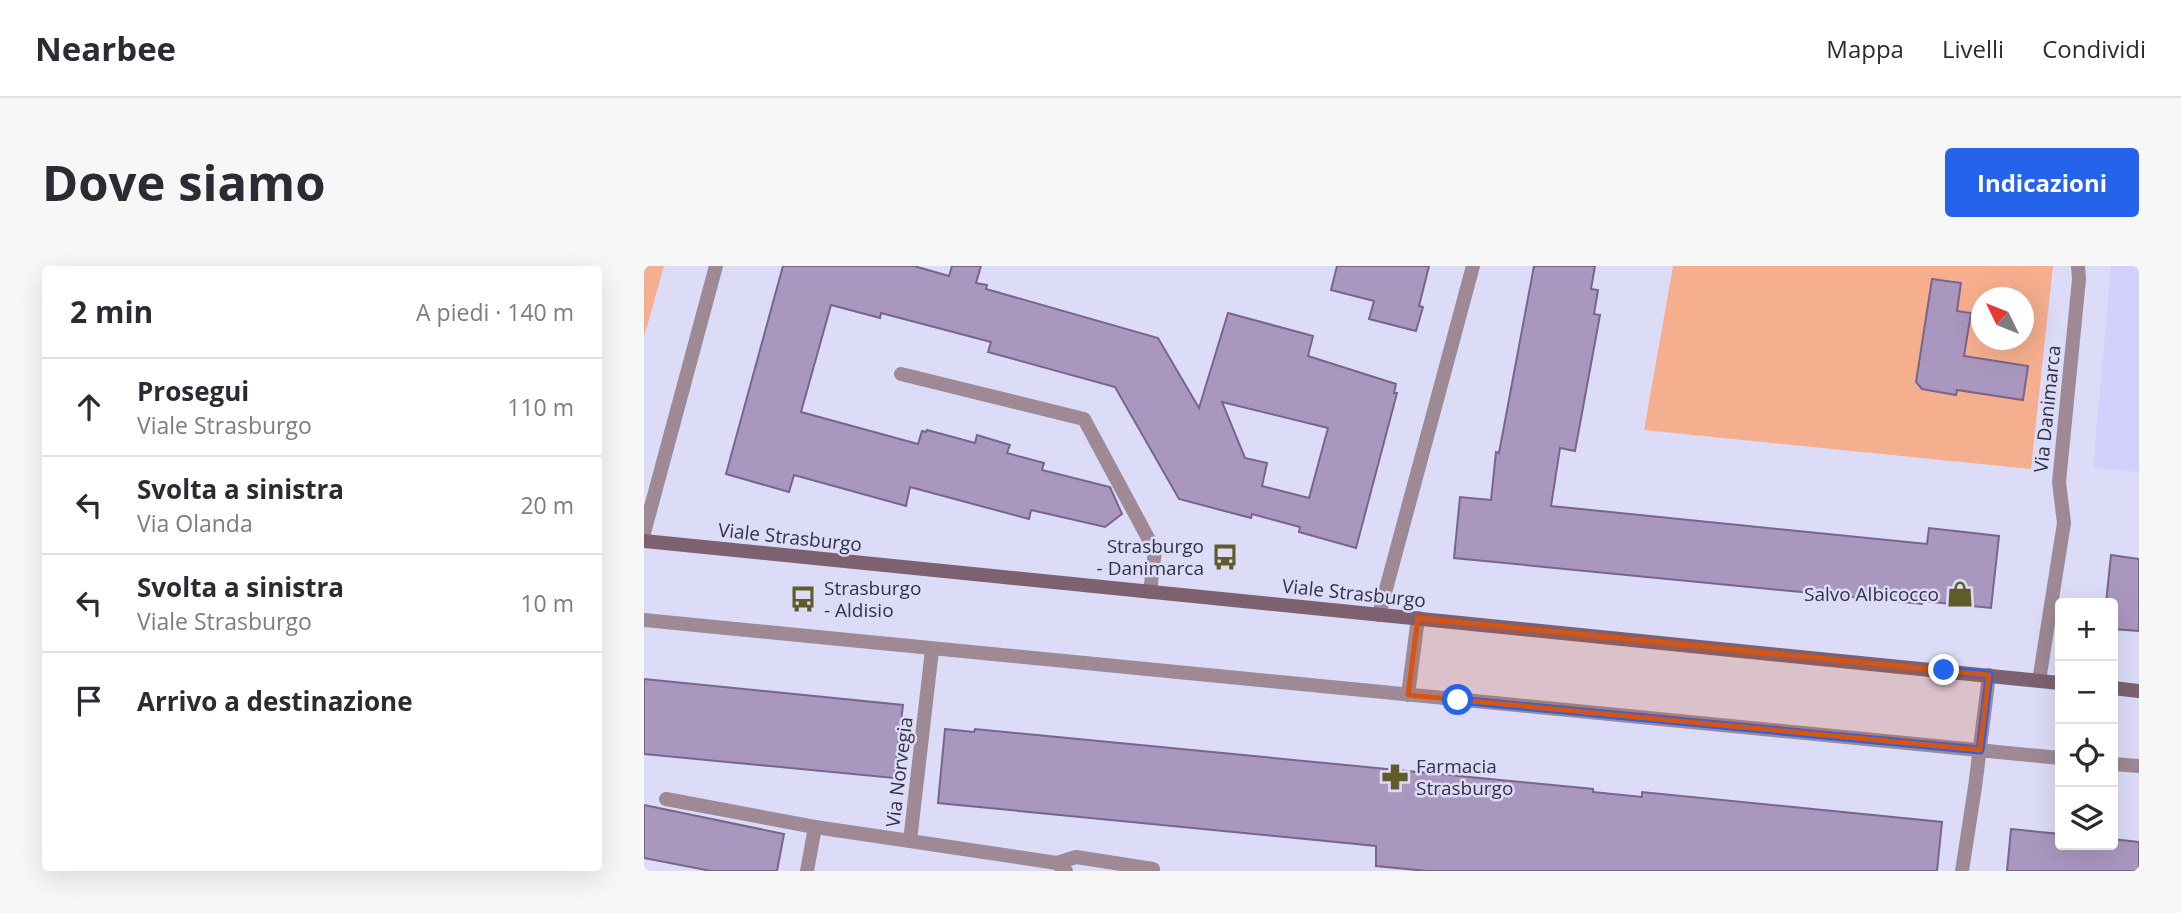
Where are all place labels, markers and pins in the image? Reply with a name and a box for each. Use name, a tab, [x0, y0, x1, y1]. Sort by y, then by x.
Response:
place label: Strasburgo - Danimarca	[1097, 533, 1204, 581]
bus stop icon: Strasburgo - Danimarca	[1210, 542, 1240, 572]
place label: Strasburgo - Aldisio	[824, 575, 921, 623]
shop icon: Salvo Albicocco	[1945, 579, 1975, 609]
place label: Salvo Albicocco	[1804, 581, 1939, 607]
bus stop icon: Strasburgo - Aldisio	[788, 584, 818, 614]
place label: Farmacia Strasburgo	[1416, 753, 1513, 801]
pharmacy icon: Farmacia Strasburgo	[1380, 762, 1410, 792]

